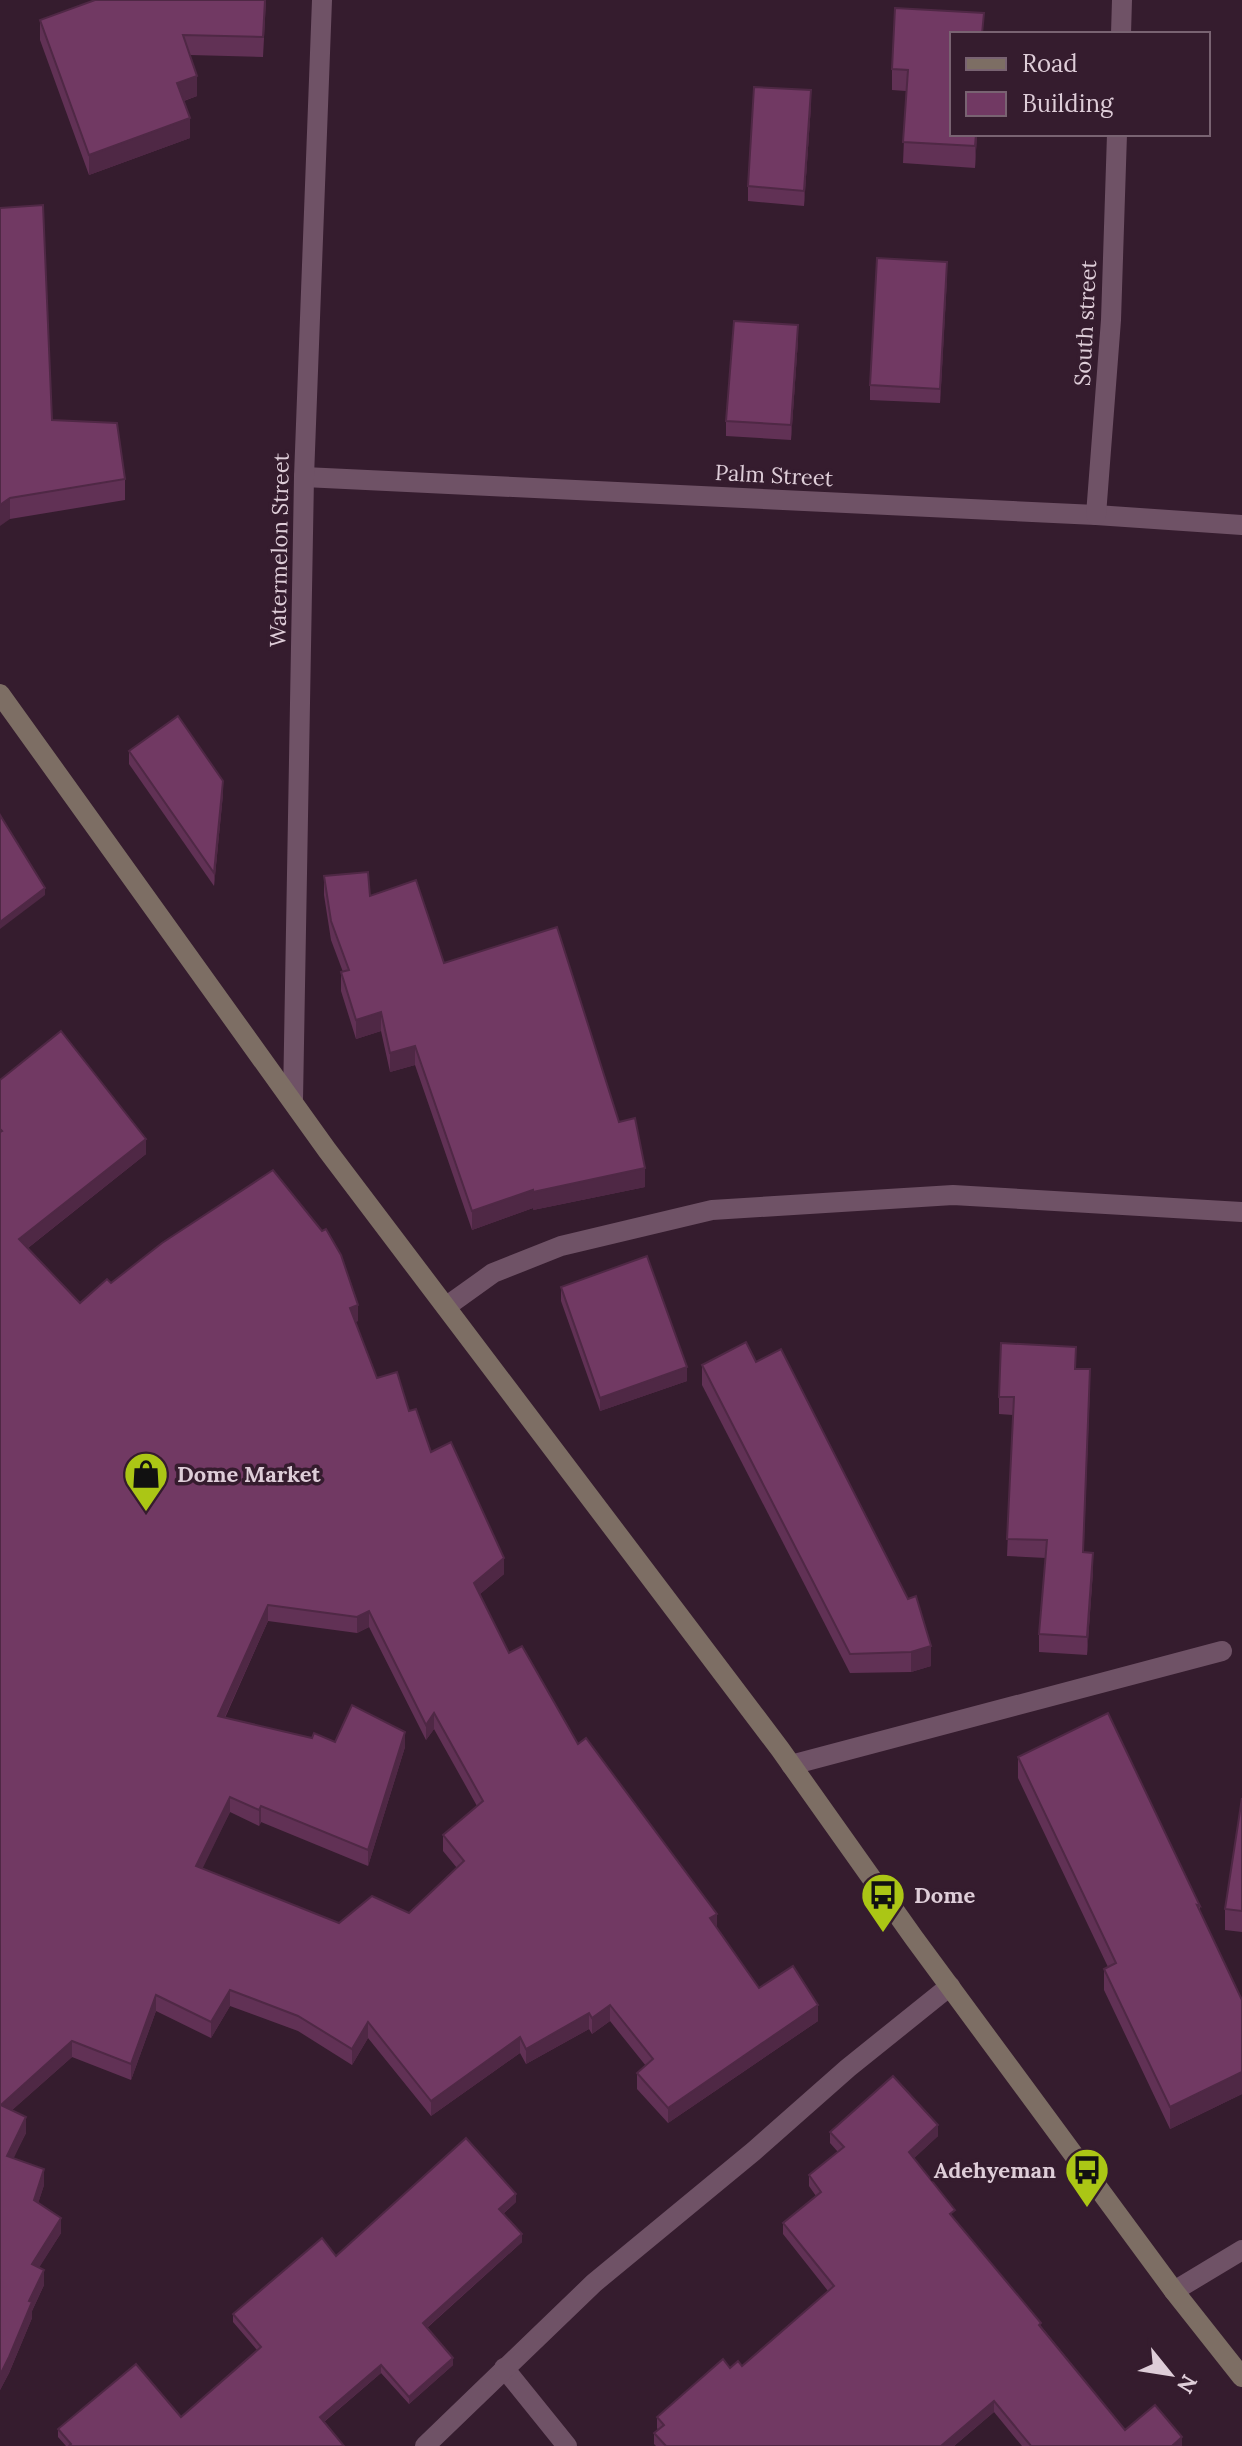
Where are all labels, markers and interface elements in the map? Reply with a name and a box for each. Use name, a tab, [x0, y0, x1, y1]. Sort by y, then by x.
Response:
legend	[950, 32, 1210, 136]
text: Road	[1022, 48, 1078, 79]
text: Building	[1022, 88, 1114, 119]
street label: South street	[1068, 259, 1102, 387]
street label: Watermelon Street	[263, 452, 295, 647]
street label: Palm Street	[714, 458, 834, 492]
shop icon: Dome Market	[122, 1450, 170, 1513]
place label: Dome Market	[177, 1460, 321, 1488]
bus stop icon: Dome	[859, 1871, 907, 1934]
place label: Dome	[914, 1881, 975, 1909]
bus stop icon: Adehyeman	[1063, 2146, 1111, 2209]
place label: Adehyeman	[934, 2156, 1056, 2184]
north arrow	[1130, 2334, 1210, 2414]
text: N	[1171, 2370, 1204, 2398]

